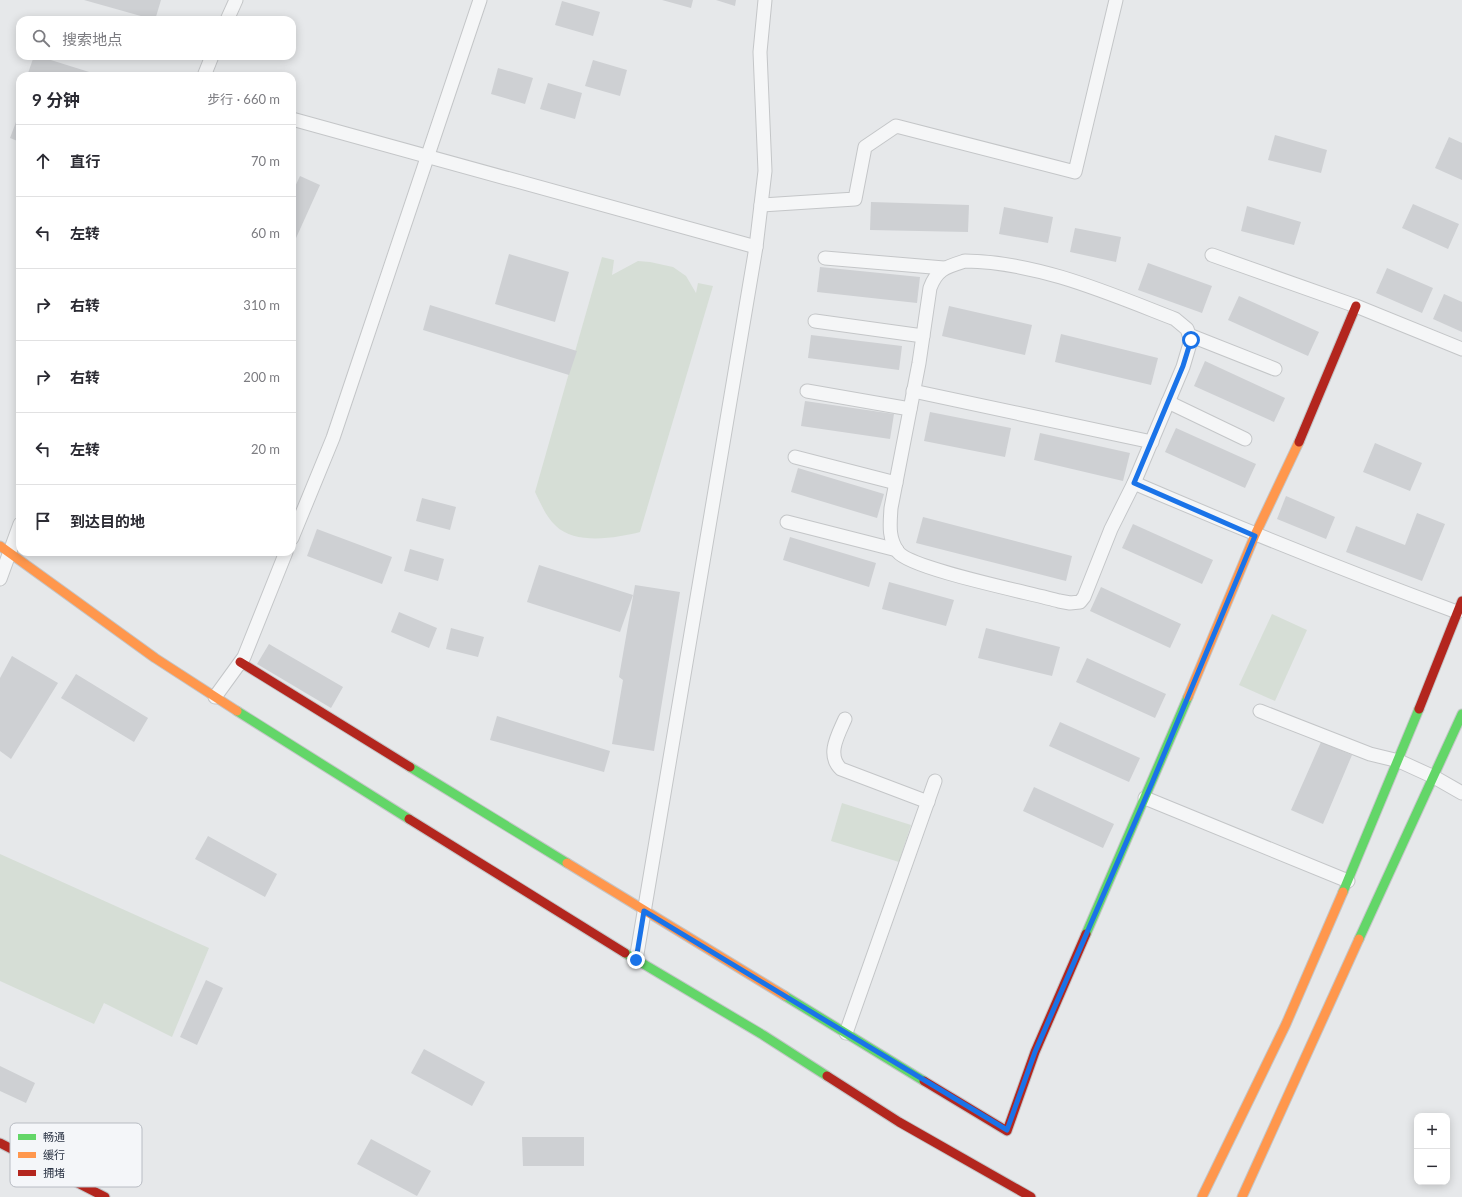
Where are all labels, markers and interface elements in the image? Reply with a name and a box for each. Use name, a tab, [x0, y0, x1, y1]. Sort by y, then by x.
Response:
search box	[16, 16, 296, 60]
icon: search	[30, 27, 52, 49]
text: 搜索地点	[62, 30, 122, 48]
text: 9 分钟	[32, 89, 80, 110]
text: 步行 · 660 m	[207, 91, 280, 107]
icon: ahead	[32, 150, 54, 172]
text: 直行	[70, 152, 100, 170]
text: 70 m	[251, 153, 280, 169]
icon: left	[32, 222, 54, 244]
text: 左转	[70, 224, 100, 242]
text: 60 m	[251, 225, 280, 241]
icon: right	[32, 294, 54, 316]
text: 右转	[70, 296, 100, 314]
text: 310 m	[243, 297, 280, 313]
route start	[1182, 331, 1200, 349]
icon: right	[32, 366, 54, 388]
text: 右转	[70, 368, 100, 386]
text: 200 m	[243, 369, 280, 385]
icon: left	[32, 438, 54, 460]
text: 左转	[70, 440, 100, 458]
text: 20 m	[251, 441, 280, 457]
icon: arrive	[32, 510, 54, 532]
text: 到达目的地	[70, 512, 145, 530]
route end	[627, 951, 645, 969]
map controls	[1414, 1113, 1450, 1185]
button: +	[1414, 1113, 1450, 1149]
legend	[10, 1123, 142, 1187]
text: 畅通	[43, 1130, 65, 1143]
text: 缓行	[43, 1148, 65, 1161]
button: −	[1414, 1149, 1450, 1185]
text: 拥堵	[43, 1166, 65, 1179]

